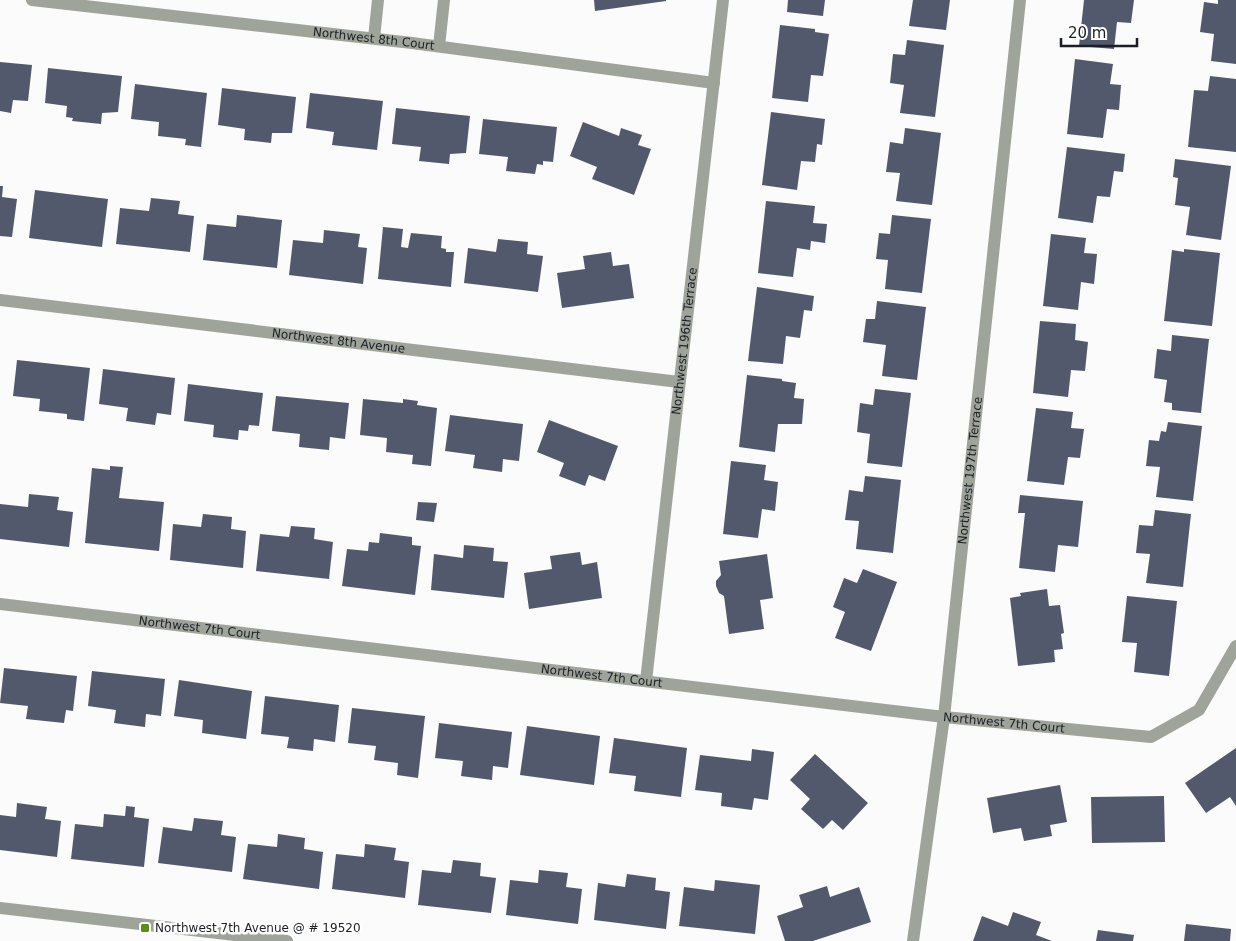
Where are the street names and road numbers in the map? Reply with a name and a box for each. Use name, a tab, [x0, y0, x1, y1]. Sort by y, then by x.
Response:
street label: Northwest 8th Court	[312, 25, 436, 53]
street label: Northwest 196th Terrace	[669, 267, 700, 416]
street label: Northwest 8th Avenue	[271, 326, 406, 356]
street label: Northwest 197th Terrace	[955, 396, 985, 545]
street label: Northwest 7th Court	[138, 614, 261, 642]
street label: Northwest 7th Court	[540, 662, 664, 690]
street label: Northwest 7th Court	[942, 710, 1066, 736]

